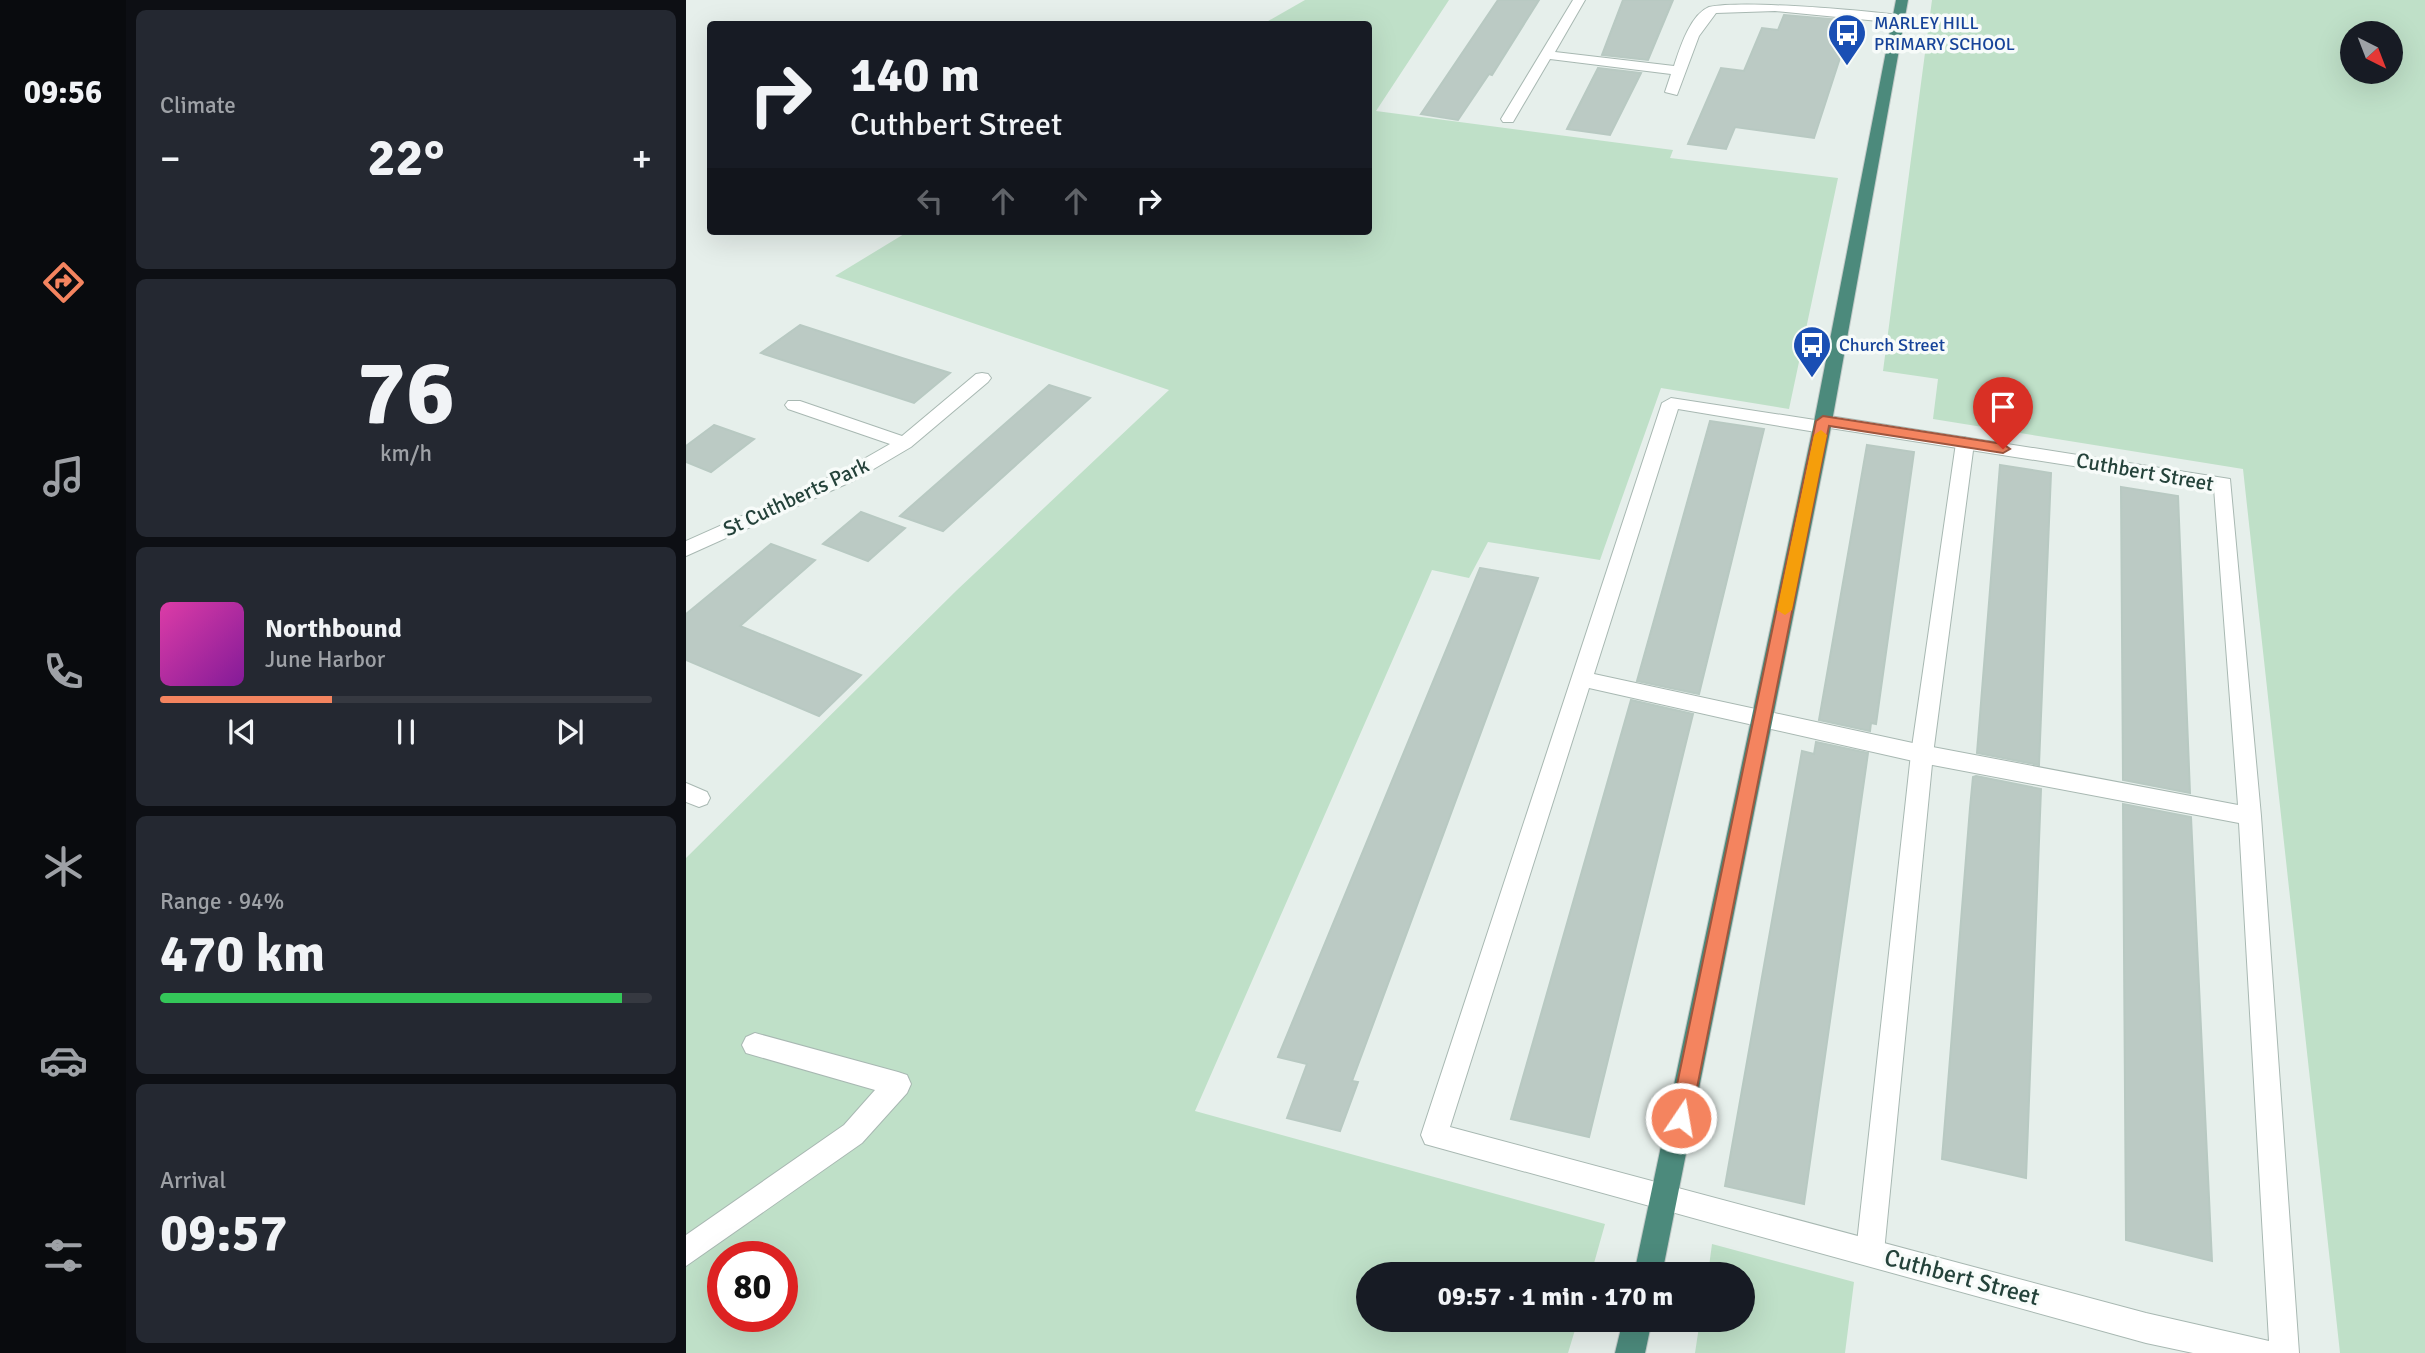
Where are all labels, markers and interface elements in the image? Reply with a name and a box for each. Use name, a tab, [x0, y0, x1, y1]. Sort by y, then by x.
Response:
bus stop icon: MARLEY HILL PRIMARY SCHOOL	[1826, 12, 1868, 67]
place label: MARLEY HILL PRIMARY SCHOOL	[1874, 12, 2015, 55]
north arrow	[2340, 21, 2403, 84]
map controls	[2340, 21, 2403, 84]
text: 140 m	[850, 45, 980, 105]
icon: right	[735, 49, 826, 140]
text: 09:56	[24, 73, 102, 112]
text: Climate	[160, 91, 236, 120]
text: Cuthbert Street	[850, 105, 1062, 144]
text: 22°	[368, 126, 444, 190]
text: −	[160, 135, 181, 182]
text: +	[631, 135, 652, 182]
icon: left	[911, 182, 949, 220]
icon: ahead	[984, 182, 1022, 220]
icon: ahead	[1057, 182, 1095, 220]
icon: right	[1130, 182, 1168, 220]
icon: directions	[39, 258, 88, 307]
bus stop icon: Church Street	[1791, 324, 1833, 379]
place label: Church Street	[1839, 334, 1945, 356]
text: 76	[357, 337, 455, 450]
pin	[1973, 377, 2033, 449]
icon: arrive	[1984, 388, 2022, 426]
text: km/h	[380, 439, 432, 468]
street label: Cuthbert Street	[2074, 447, 2216, 497]
icon: music	[39, 452, 88, 501]
street label: St Cuthberts Park	[719, 452, 873, 542]
text: Northbound	[265, 613, 402, 645]
text: June Harbor	[265, 645, 385, 674]
icon: phone	[39, 647, 88, 696]
icon: previous	[223, 713, 261, 751]
icon: pause	[387, 713, 425, 751]
icon: next	[551, 713, 589, 751]
icon: climate	[39, 842, 88, 891]
text: Range · 94%	[160, 887, 284, 916]
text: 470 km	[160, 922, 325, 986]
icon: car	[39, 1036, 88, 1085]
position arrow	[1644, 1081, 1718, 1155]
text: Arrival	[160, 1166, 226, 1195]
text: 09:57	[160, 1201, 288, 1265]
icon: filters	[39, 1231, 88, 1280]
speed limit sign: 80	[707, 1241, 798, 1332]
street label: Cuthbert Street	[1881, 1242, 2043, 1312]
text: 09:57 · 1 min · 170 m	[1438, 1281, 1673, 1313]

